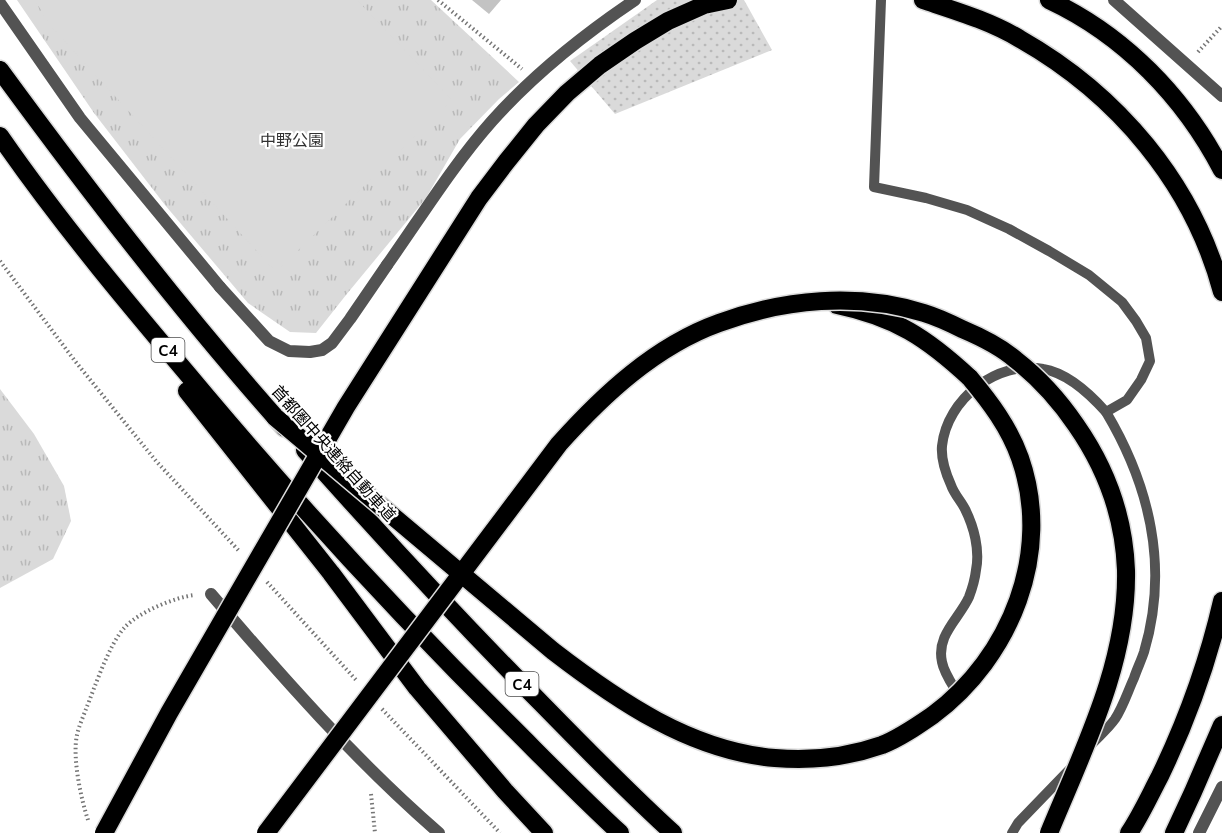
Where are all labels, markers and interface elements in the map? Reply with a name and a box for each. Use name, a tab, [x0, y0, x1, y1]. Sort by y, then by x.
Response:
park label: 中野公園	[260, 130, 324, 150]
road number: C4	[152, 338, 184, 362]
street label: 首都圏中央連絡自動車道	[268, 381, 400, 525]
road number: C4	[506, 672, 538, 696]

